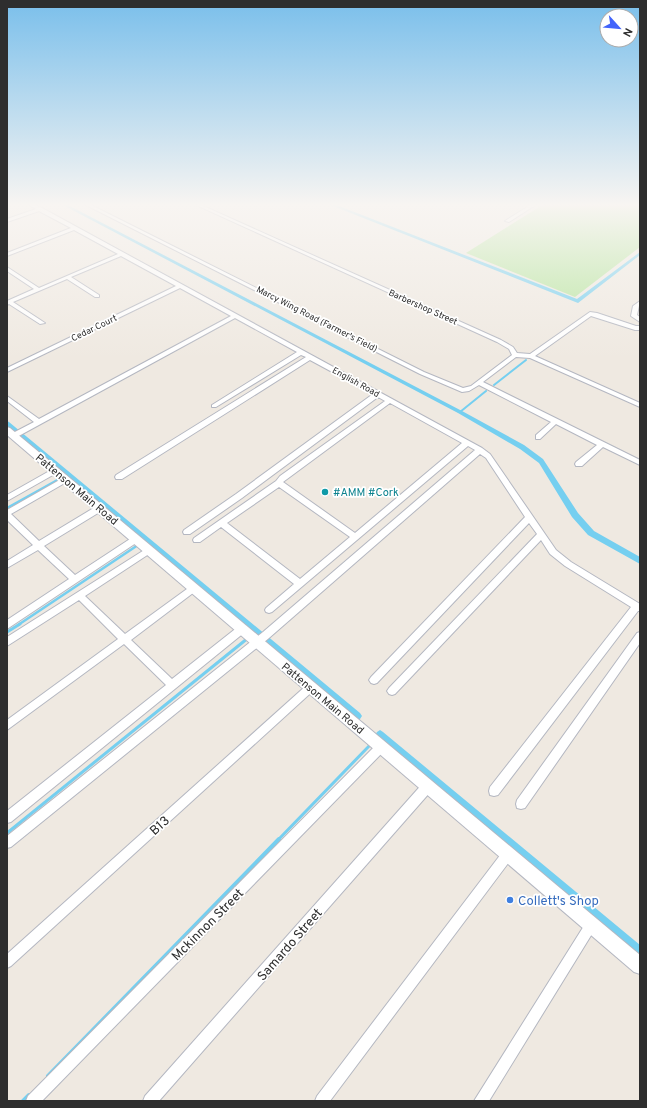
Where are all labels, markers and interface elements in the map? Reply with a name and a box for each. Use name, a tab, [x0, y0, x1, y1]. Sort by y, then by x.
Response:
north arrow	[599, 8, 639, 48]
text: N	[619, 25, 635, 39]
street label: Marcy Wing Road (Farmer's Field)	[254, 284, 379, 355]
street label: Barbershop Street	[387, 287, 459, 328]
street label: Cedar Court	[70, 313, 119, 344]
street label: English Road	[330, 365, 381, 400]
street label: Pattenson Main Road	[32, 451, 121, 529]
place label: #AMM #Cork	[333, 486, 399, 500]
marker: #AMM #Cork	[320, 487, 330, 497]
street label: Pattenson Main Road	[278, 660, 367, 738]
street label: B13	[147, 813, 174, 840]
street label: Mckinnon Street	[169, 886, 248, 965]
place label: Collett's Shop	[518, 894, 599, 910]
marker: Collett's Shop	[505, 895, 515, 905]
street label: Samardo Street	[255, 906, 326, 985]

